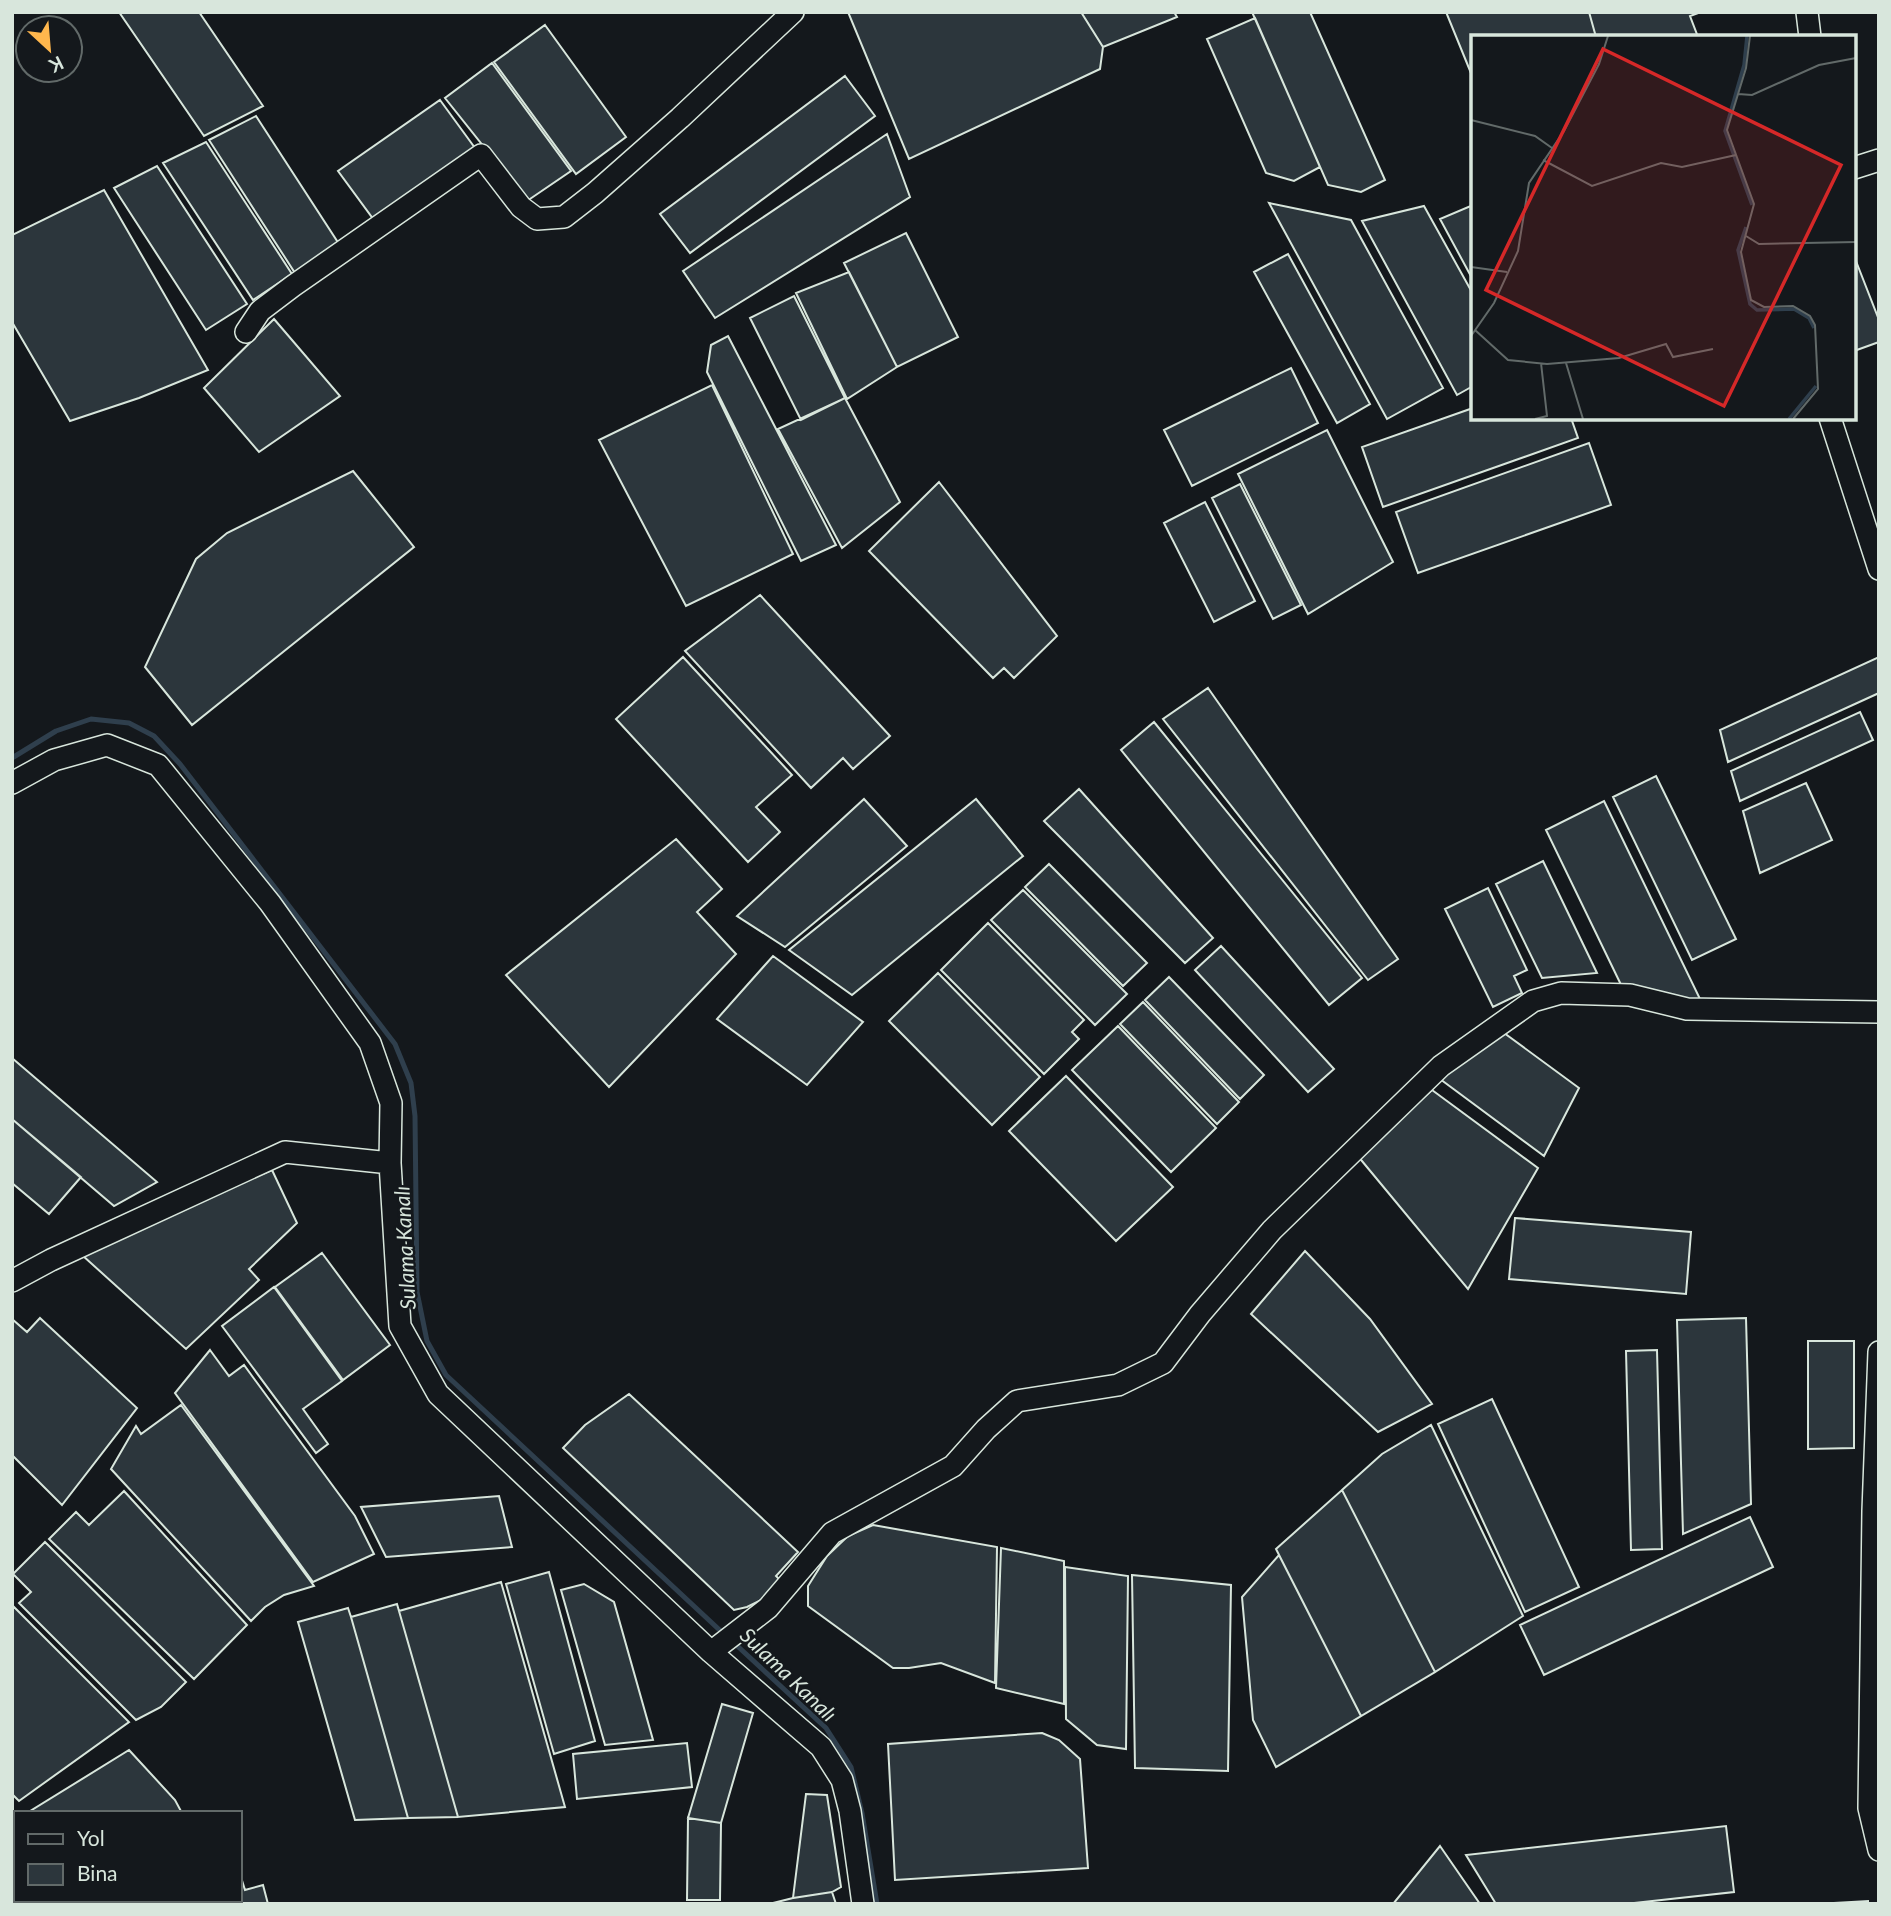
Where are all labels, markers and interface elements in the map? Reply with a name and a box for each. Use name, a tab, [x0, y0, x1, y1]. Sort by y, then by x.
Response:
north arrow	[14, 14, 84, 84]
inset map	[1471, 35, 1856, 420]
text: K	[45, 52, 68, 78]
water label: Sulama Kanalı	[388, 1186, 420, 1310]
water label: Sulama Kanalı	[736, 1622, 842, 1726]
legend	[14, 1811, 242, 1902]
text: Yol	[77, 1825, 105, 1850]
text: Bina	[77, 1860, 118, 1885]

